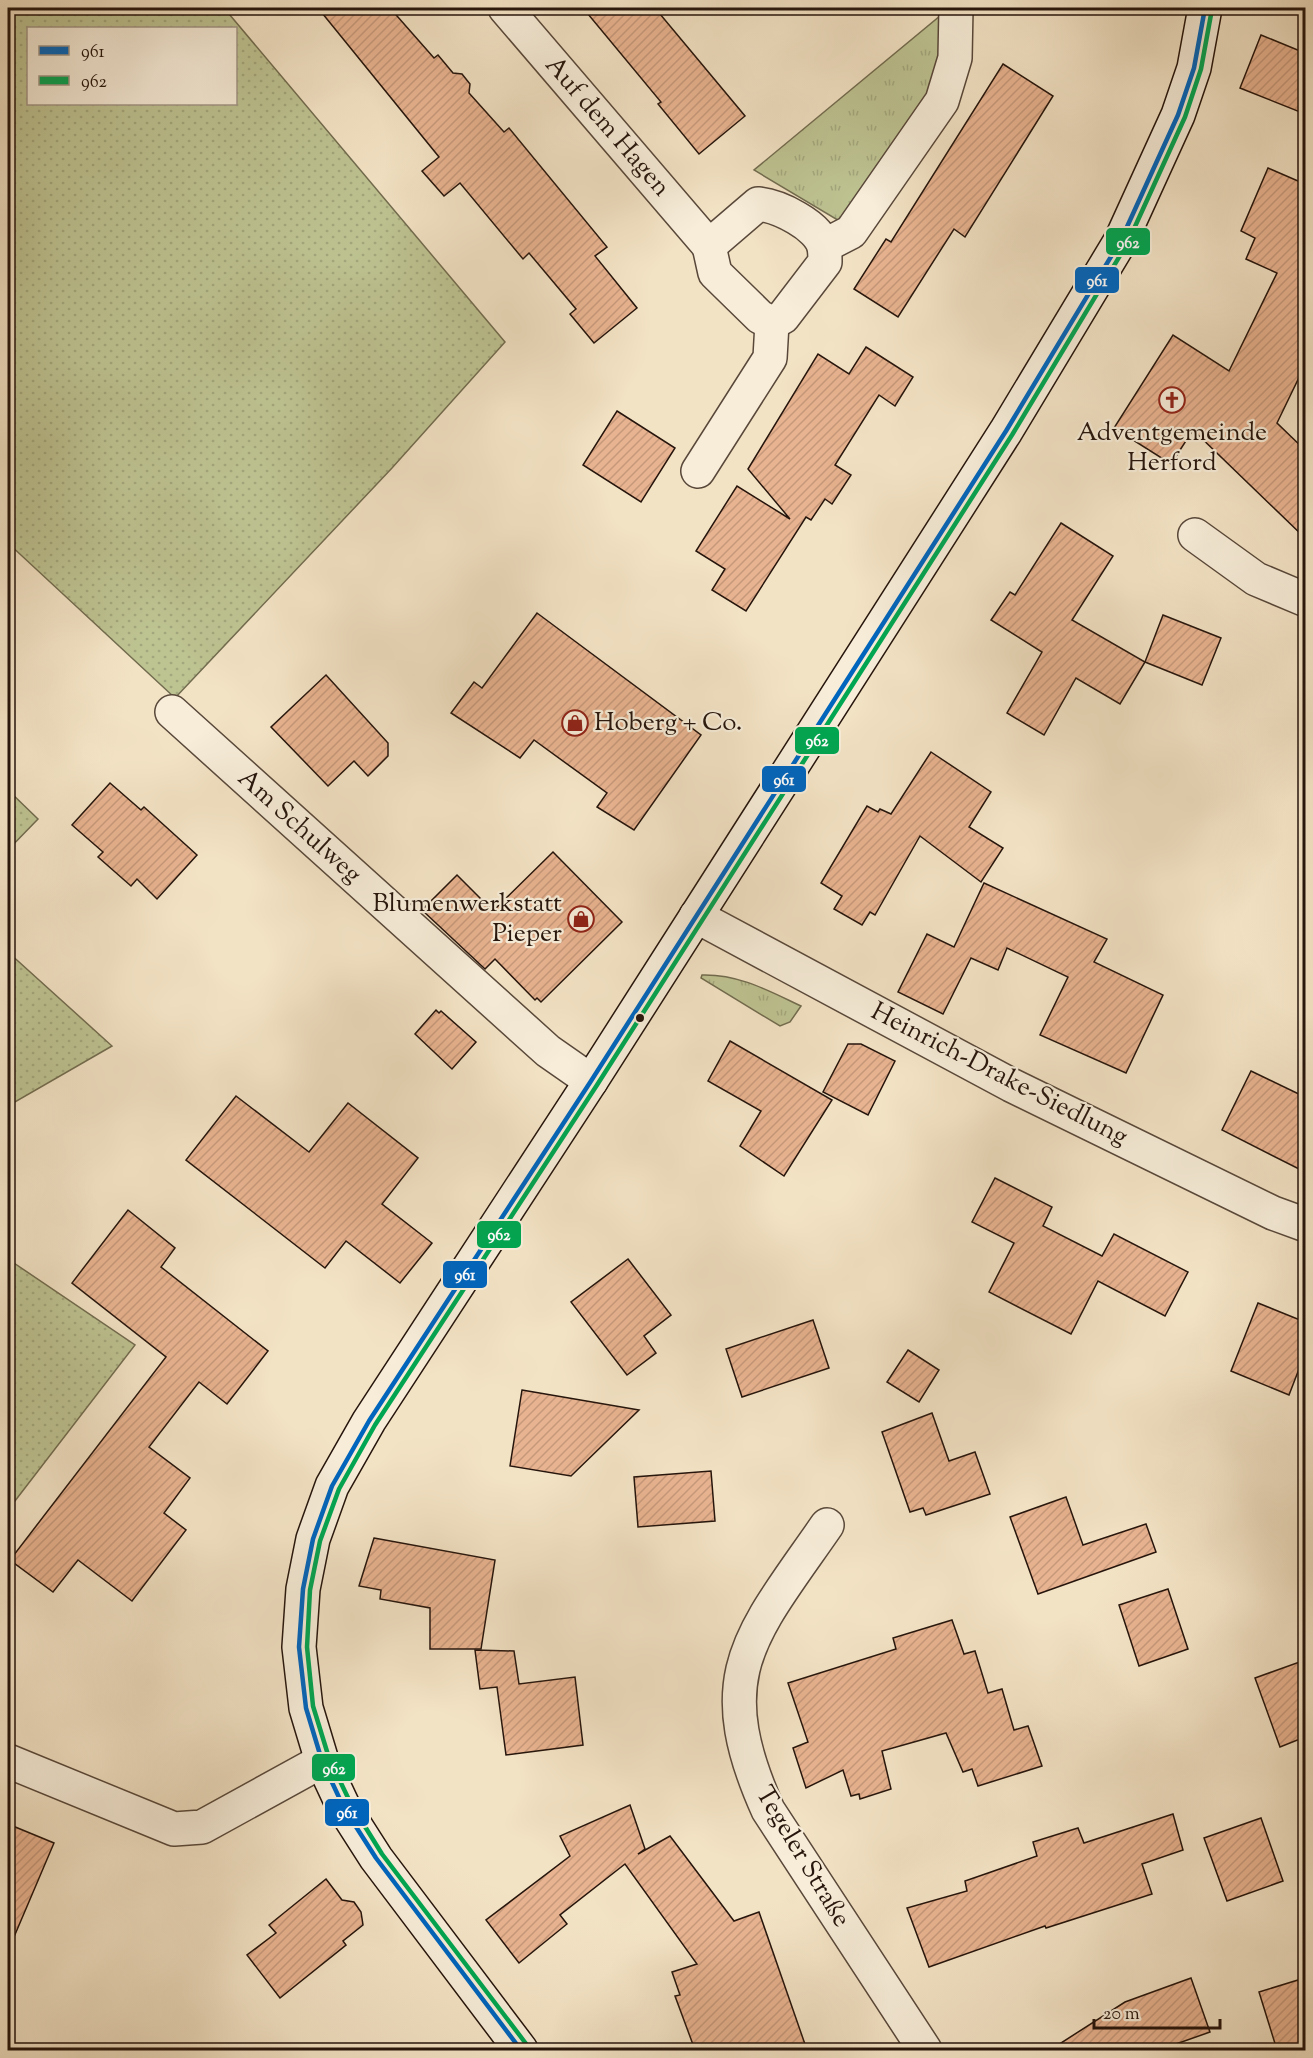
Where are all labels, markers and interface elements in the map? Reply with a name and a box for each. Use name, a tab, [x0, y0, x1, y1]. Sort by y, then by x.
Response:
legend	[27, 27, 237, 105]
text: 961	[81, 40, 105, 66]
street label: Auf dem Hagen	[535, 49, 679, 205]
text: 962	[81, 70, 108, 96]
line badge: 962	[1105, 227, 1151, 256]
text: 962	[1116, 233, 1140, 256]
line badge: 961	[1074, 266, 1120, 294]
text: 961	[1086, 271, 1108, 294]
church icon: Adventgemeinde Herford	[1157, 385, 1187, 415]
place label: Adventgemeinde Herford	[1077, 415, 1267, 482]
place label: Hoberg + Co.	[594, 705, 742, 742]
shop icon: Hoberg + Co.	[560, 708, 590, 738]
line badge: 962	[794, 726, 840, 755]
text: 962	[805, 731, 829, 754]
street label: Am Schulweg	[229, 761, 369, 893]
line badge: 961	[761, 765, 807, 793]
text: 961	[773, 770, 795, 793]
place label: Blumenwerkstatt Pieper	[373, 886, 562, 953]
shop icon: Blumenwerkstatt Pieper	[566, 904, 596, 934]
street label: Heinrich-Drake-Siedlung	[864, 994, 1134, 1156]
unlabelled marker	[634, 1012, 646, 1024]
line badge: 962	[476, 1220, 522, 1249]
text: 962	[487, 1225, 511, 1248]
line badge: 961	[442, 1260, 488, 1289]
text: 961	[454, 1265, 476, 1288]
line badge: 962	[311, 1753, 356, 1782]
text: 962	[322, 1759, 346, 1782]
street label: Tegeler Straße	[745, 1779, 859, 1935]
line badge: 961	[324, 1798, 370, 1827]
text: 961	[336, 1803, 358, 1826]
scale bar	[1094, 1992, 1220, 2030]
text: 20 m	[1103, 2002, 1140, 2028]

